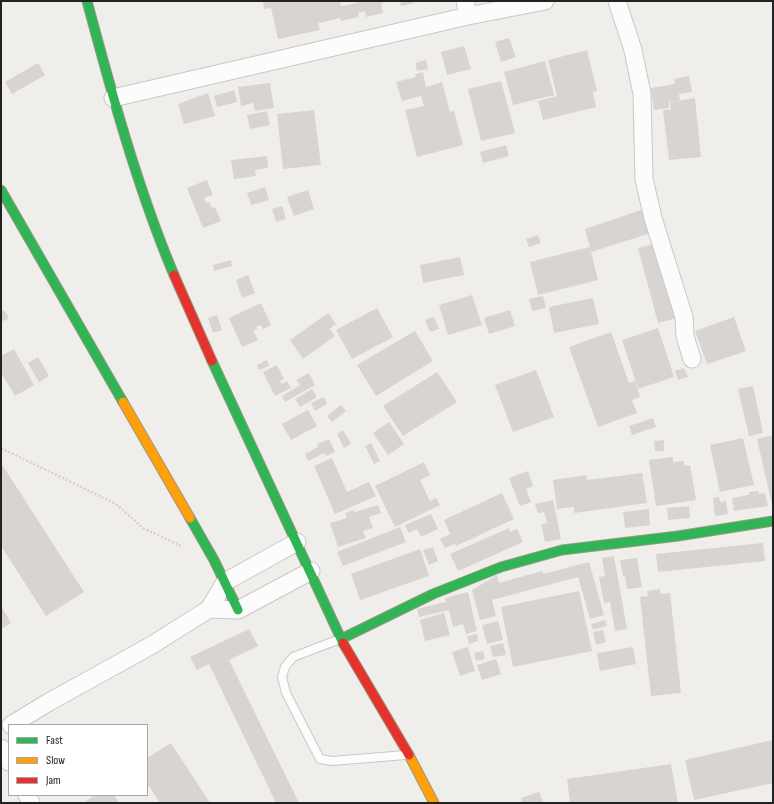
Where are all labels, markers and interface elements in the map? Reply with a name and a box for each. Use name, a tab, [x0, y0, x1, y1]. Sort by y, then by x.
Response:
legend	[8, 724, 148, 796]
text: Fast	[46, 733, 63, 748]
text: Slow	[46, 753, 65, 768]
text: Jam	[46, 773, 61, 788]

